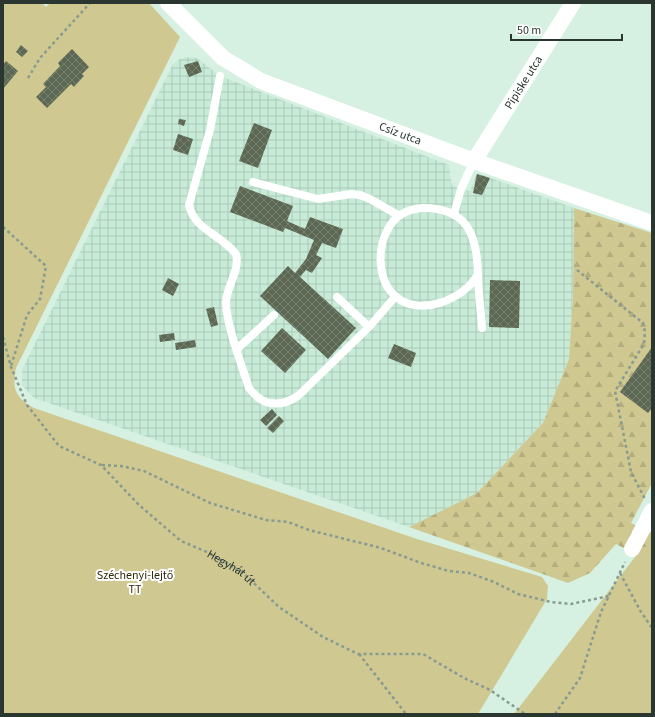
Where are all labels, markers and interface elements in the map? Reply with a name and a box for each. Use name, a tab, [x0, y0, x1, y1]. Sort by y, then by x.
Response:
scale bar	[511, 16, 622, 42]
text: 50 m	[517, 22, 541, 39]
street label: Pipiske utca	[500, 52, 547, 112]
street label: Csíz utca	[377, 118, 424, 149]
street label: Hegyhát út	[204, 545, 260, 589]
park label: Széchenyi-lejtő TT	[97, 567, 173, 598]

